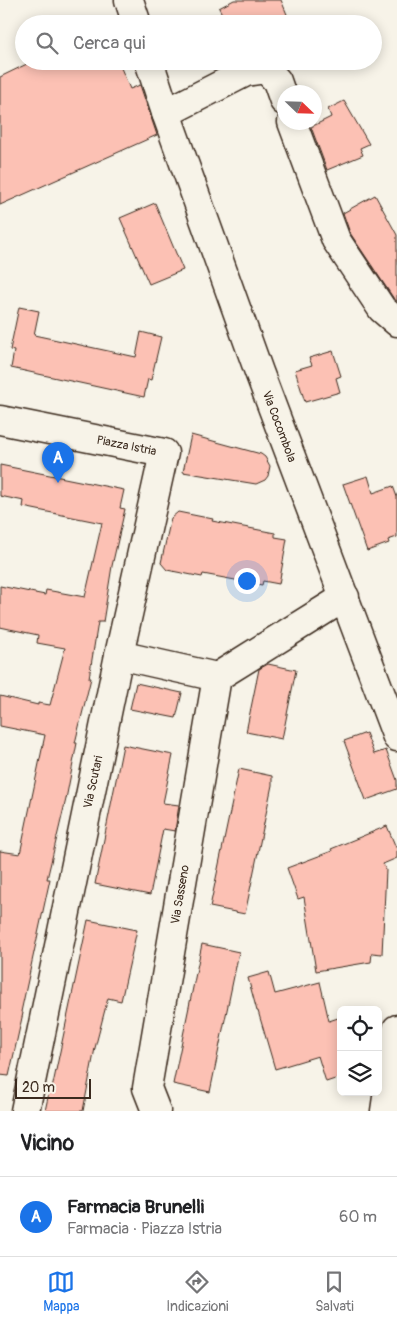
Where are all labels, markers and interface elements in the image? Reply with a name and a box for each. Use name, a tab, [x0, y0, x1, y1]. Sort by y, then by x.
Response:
search box	[15, 15, 382, 70]
icon: search	[33, 29, 61, 57]
text: Cerca qui	[73, 31, 145, 55]
north arrow	[277, 85, 322, 130]
street label: Via Cocombola	[259, 389, 300, 465]
street label: Piazza Istria	[95, 433, 158, 459]
pin: A	[42, 442, 74, 483]
your location	[234, 568, 260, 594]
street label: Via Scutari	[81, 754, 106, 810]
street label: Via Sasseno	[168, 863, 193, 925]
map controls	[337, 1006, 382, 1096]
button: locate	[337, 1006, 382, 1051]
button: layers	[337, 1051, 382, 1096]
scale bar	[15, 1076, 91, 1099]
text: 20 m	[22, 1079, 55, 1096]
text: Vicino	[20, 1130, 74, 1157]
text: Farmacia Brunelli	[67, 1195, 204, 1219]
text: A	[31, 1207, 41, 1227]
text: 60 m	[339, 1207, 377, 1227]
text: Farmacia · Piazza Istria	[67, 1219, 222, 1239]
tab: Mappa	[43, 1268, 80, 1315]
tab: Indicazioni	[166, 1268, 229, 1315]
tab: Salvati	[315, 1268, 354, 1315]

